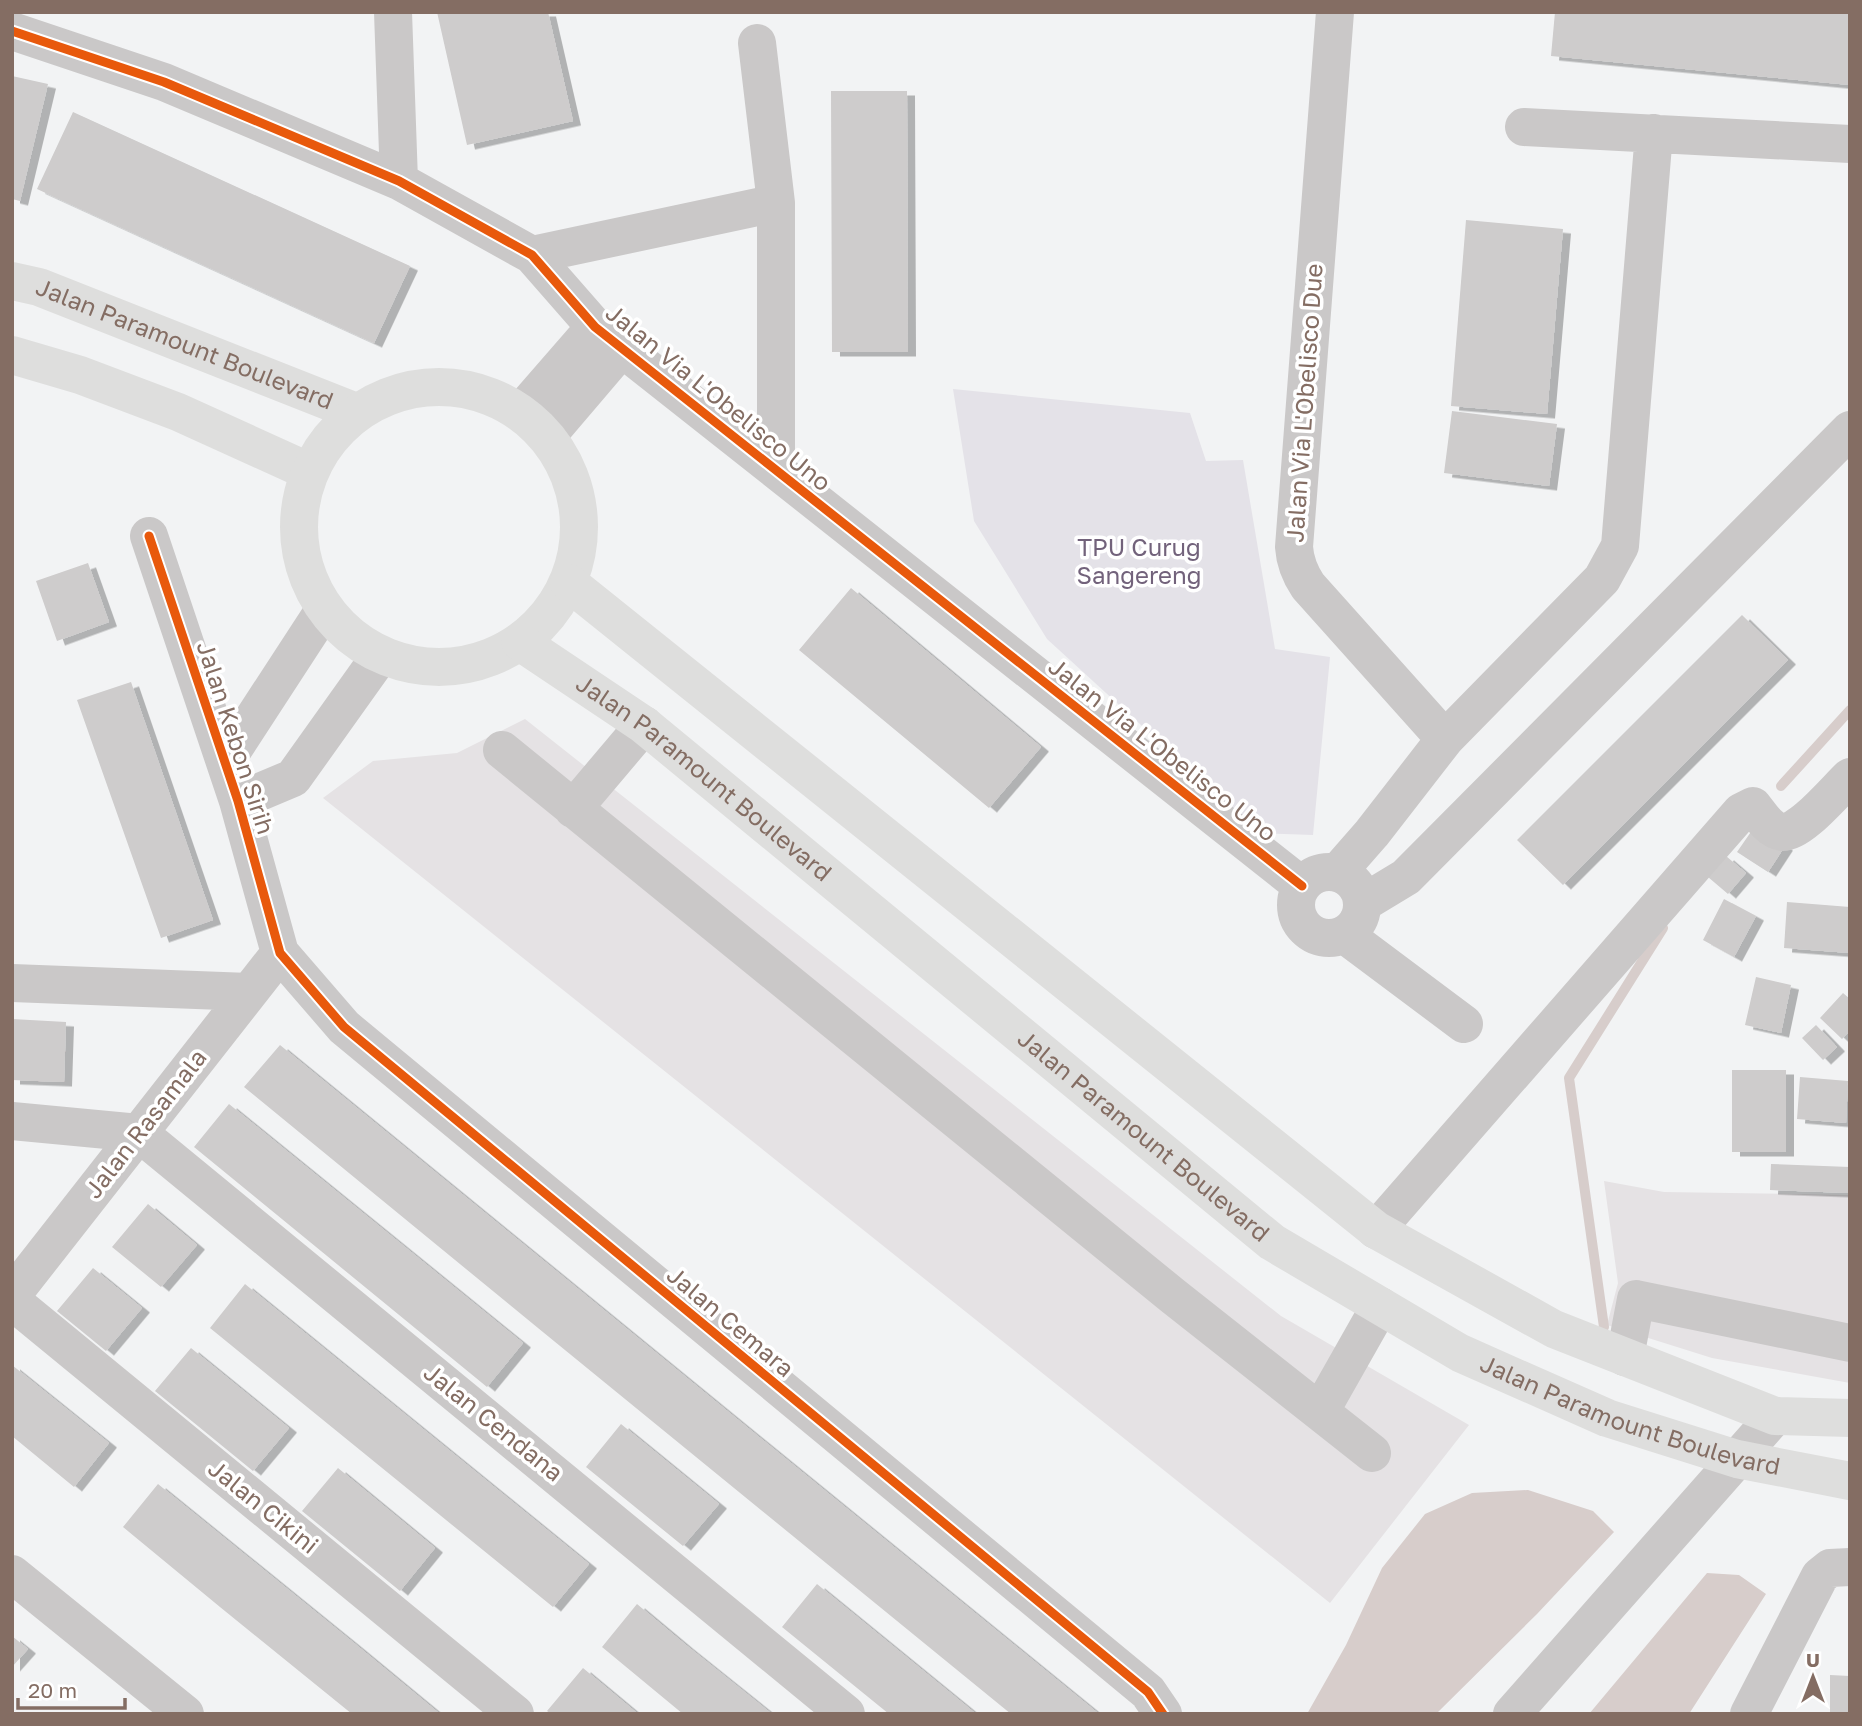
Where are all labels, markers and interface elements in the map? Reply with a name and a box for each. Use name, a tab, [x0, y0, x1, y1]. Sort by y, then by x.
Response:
street label: Jalan Via L'Obelisco Due	[1279, 262, 1328, 543]
street label: Jalan Paramount Boulevard	[32, 271, 338, 415]
street label: Jalan Via L'Obelisco Uno	[601, 297, 837, 497]
park label: TPU Curug Sangereng	[1077, 532, 1201, 589]
street label: Jalan Kebon Sirih	[192, 637, 281, 838]
street label: Jalan Via L'Obelisco Uno	[1043, 651, 1283, 847]
street label: Jalan Paramount Boulevard	[571, 668, 838, 887]
street label: Jalan Paramount Boulevard	[1013, 1023, 1276, 1247]
street label: Jalan Rasamala	[78, 1043, 212, 1203]
street label: Jalan Cemara	[662, 1259, 800, 1382]
street label: Jalan Paramount Boulevard	[1476, 1348, 1783, 1480]
street label: Jalan Cendana	[419, 1357, 569, 1487]
street label: Jalan Cikini	[203, 1453, 325, 1559]
north arrow	[1778, 1642, 1848, 1712]
text: U	[1806, 1648, 1820, 1671]
scale bar	[18, 1666, 124, 1710]
text: 20 m	[28, 1677, 77, 1703]

